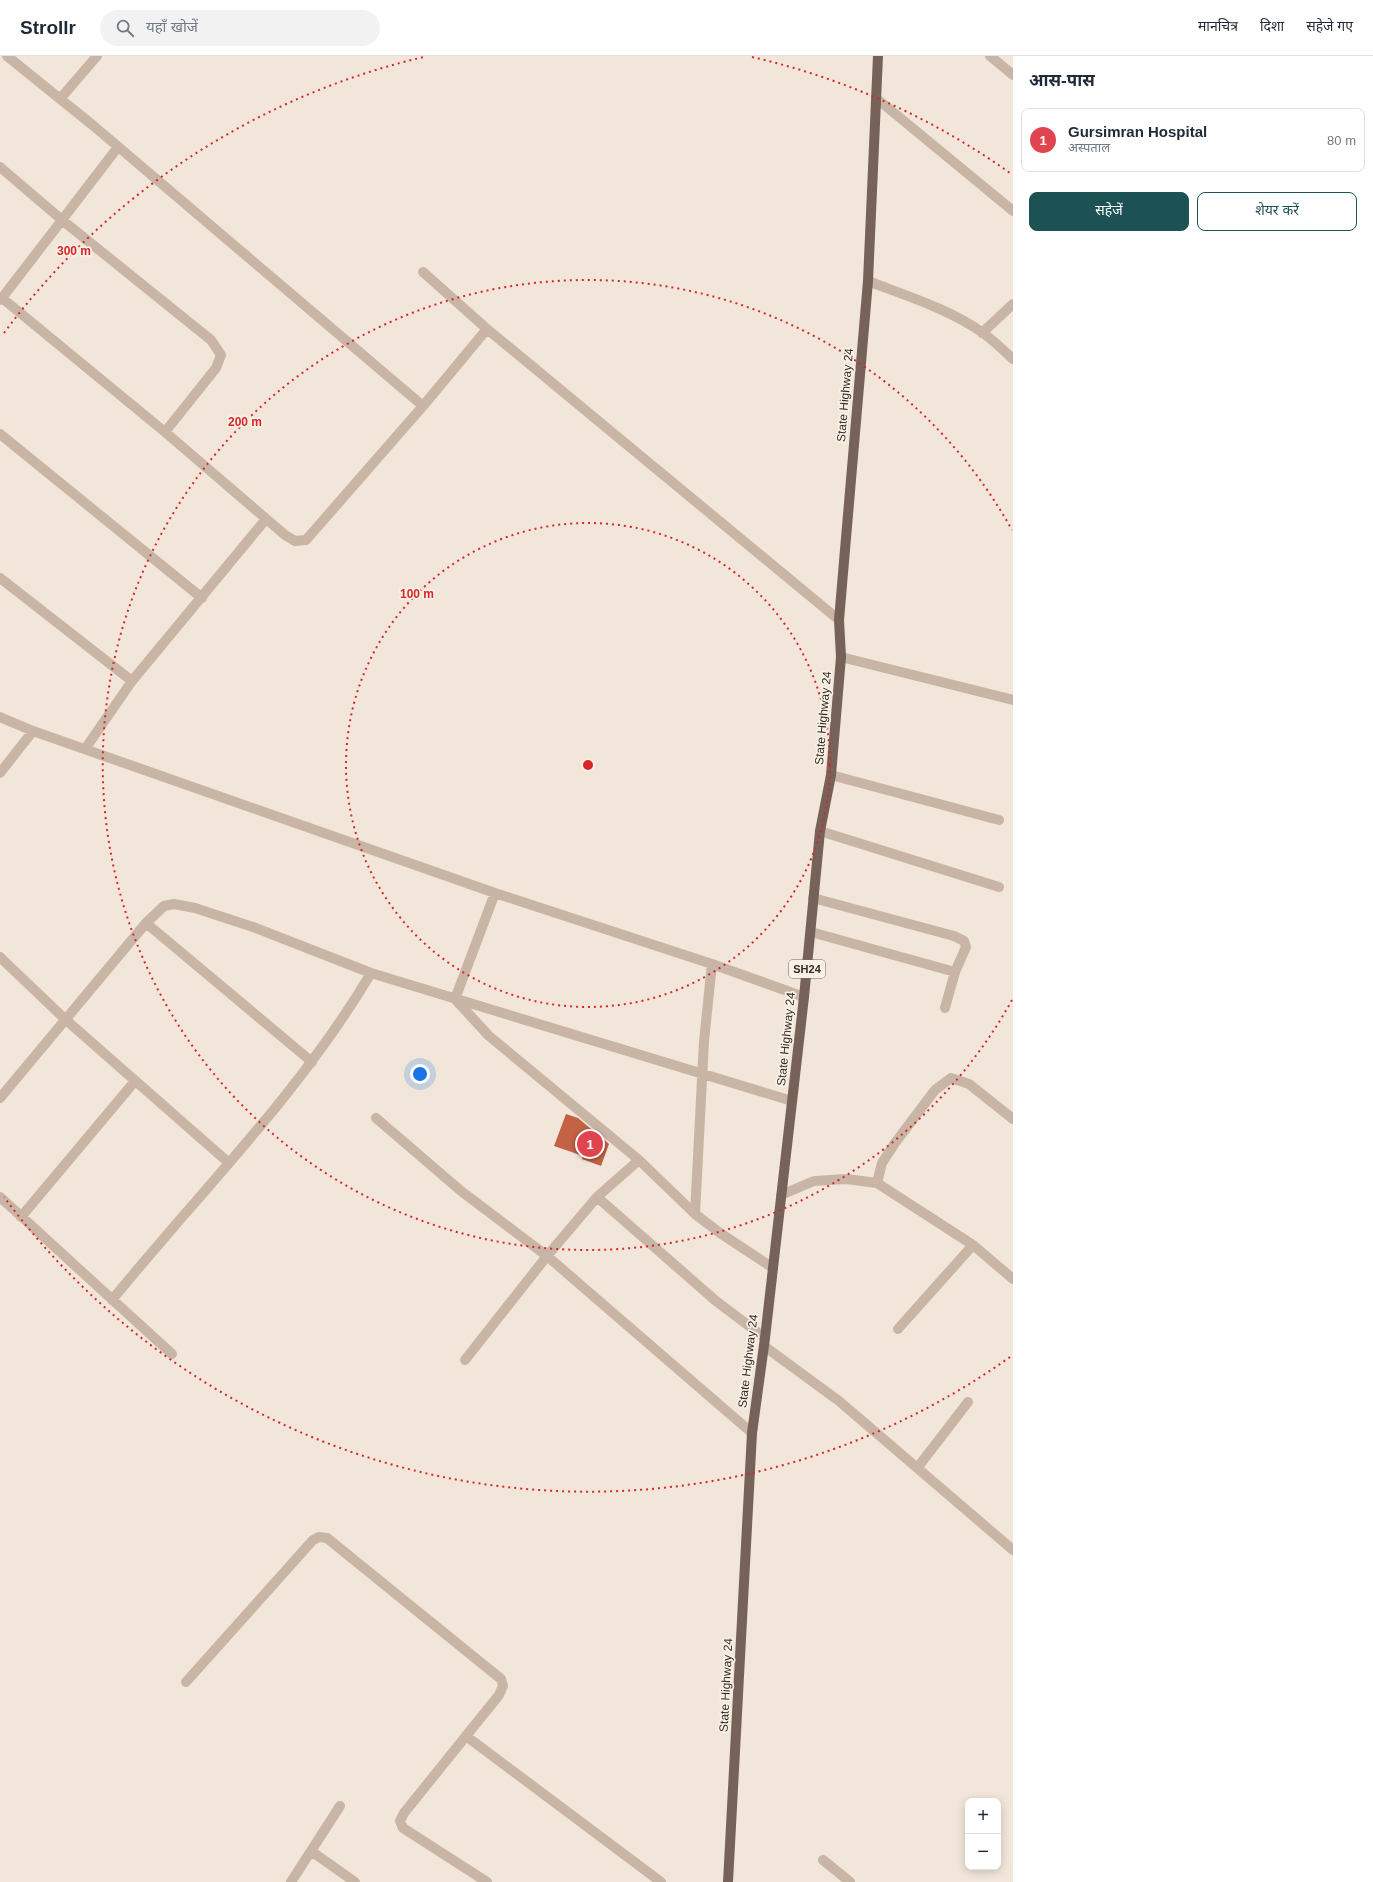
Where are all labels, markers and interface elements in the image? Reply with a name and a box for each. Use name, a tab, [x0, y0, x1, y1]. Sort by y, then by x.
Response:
search box	[100, 10, 380, 46]
text: Strollr	[20, 17, 76, 38]
icon: search	[114, 17, 136, 39]
text: यहाँ खोजें	[146, 18, 198, 35]
text: मानचित्र	[1198, 18, 1238, 34]
text: दिशा	[1260, 18, 1284, 34]
text: सहेजे गए	[1306, 18, 1353, 34]
text: आस-पास	[1029, 71, 1095, 90]
text: Gursimran Hospital	[1068, 123, 1207, 140]
text: 1	[1039, 133, 1047, 148]
text: 80 m	[1327, 133, 1356, 148]
text: अस्पताल	[1068, 140, 1110, 155]
button: सहेजें	[1029, 192, 1189, 231]
button: शेयर करें	[1197, 192, 1357, 231]
text: 300 m	[57, 244, 91, 258]
street label: State Highway 24	[834, 347, 856, 442]
text: 200 m	[228, 415, 262, 429]
text: 100 m	[400, 587, 434, 601]
street label: State Highway 24	[812, 670, 834, 765]
centre of rings	[581, 758, 595, 772]
road number: SH24	[789, 960, 825, 978]
street label: State Highway 24	[774, 991, 798, 1087]
your location	[410, 1064, 430, 1084]
pin: 1	[577, 1129, 603, 1159]
street label: State Highway 24	[735, 1313, 761, 1409]
street label: State Highway 24	[717, 1637, 735, 1732]
map controls	[965, 1798, 1001, 1870]
button: +	[965, 1798, 1001, 1834]
button: −	[965, 1834, 1001, 1870]

